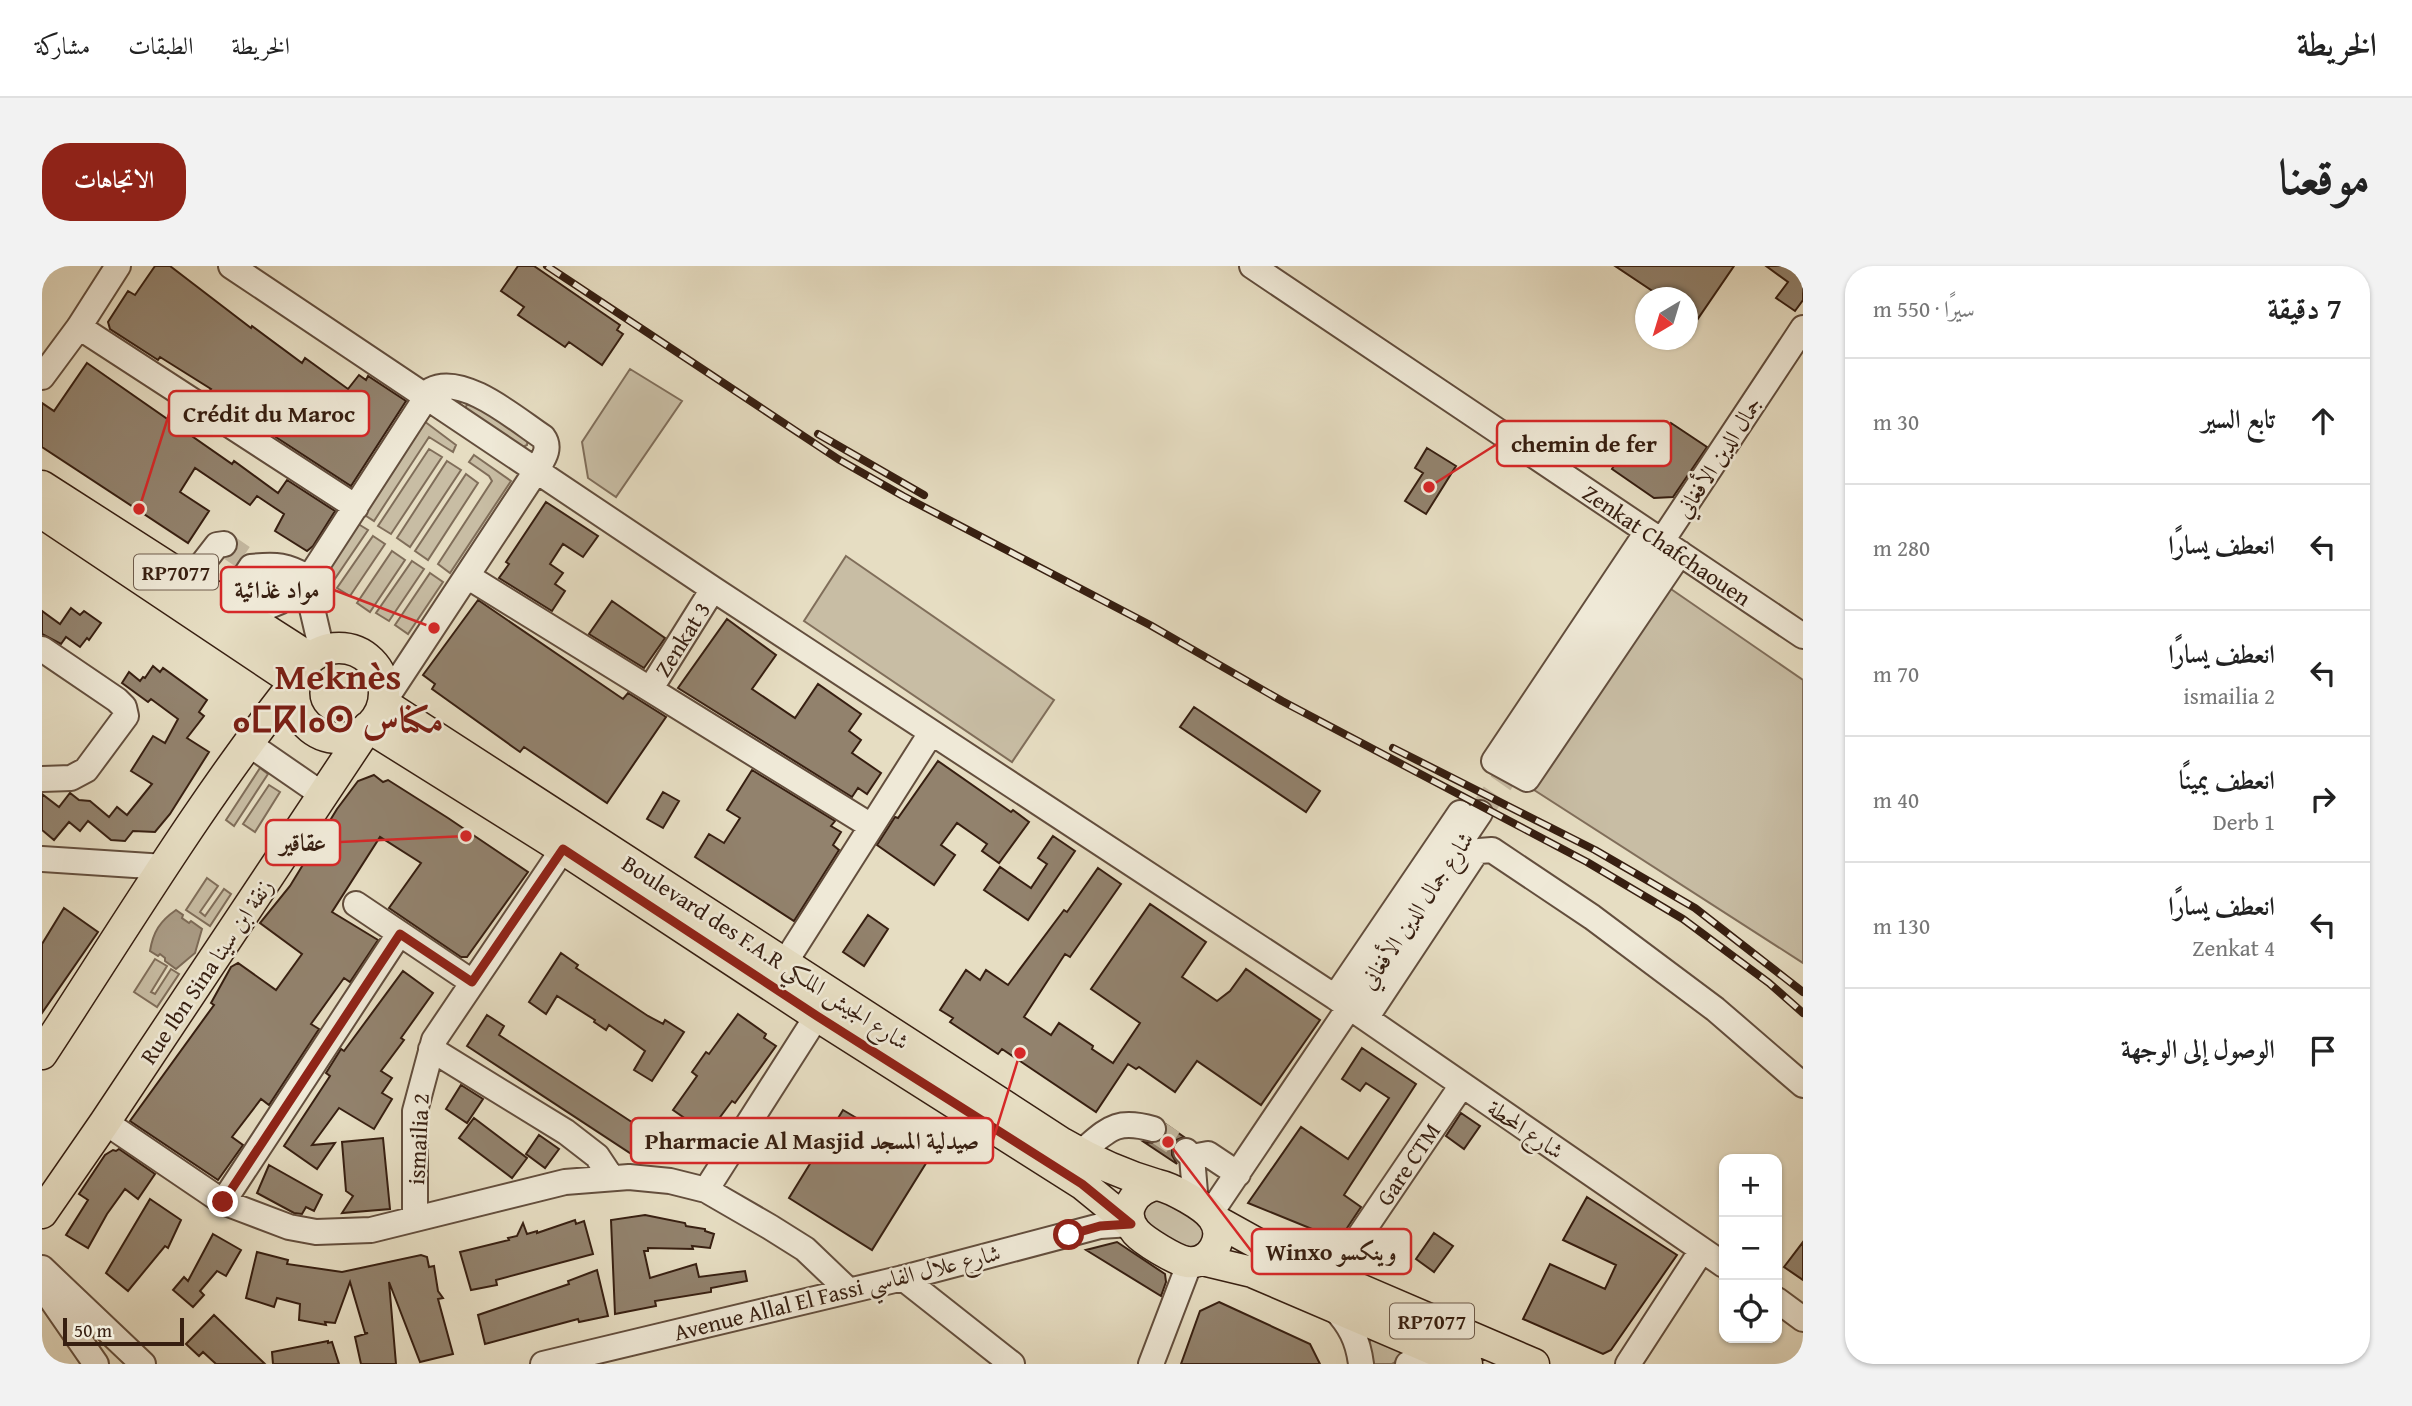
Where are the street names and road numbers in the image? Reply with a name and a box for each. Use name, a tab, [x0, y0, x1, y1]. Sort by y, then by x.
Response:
street label: جمال الدين الأفغاني	[1666, 390, 1772, 526]
street label: Zenkat Chafchaouen	[1576, 476, 1758, 614]
road number: RP7077	[134, 554, 218, 590]
street label: Zenkat 3	[646, 595, 718, 683]
street label: شارع جمال الدين الأفغاني	[1351, 825, 1484, 998]
street label: Boulevard des F.A.R شارع الجيش الملكي	[613, 847, 916, 1062]
street label: Rue Ibn Sina زنقة ابن سينا	[131, 871, 281, 1071]
street label: شارع المحطة	[1479, 1091, 1571, 1170]
street label: ismailia 2	[399, 1092, 437, 1186]
street label: Gare CTM	[1368, 1116, 1448, 1212]
street label: Avenue Allal El Fassi شارع علال الفاسي	[670, 1235, 1005, 1354]
road number: RP7077	[1390, 1304, 1474, 1338]

